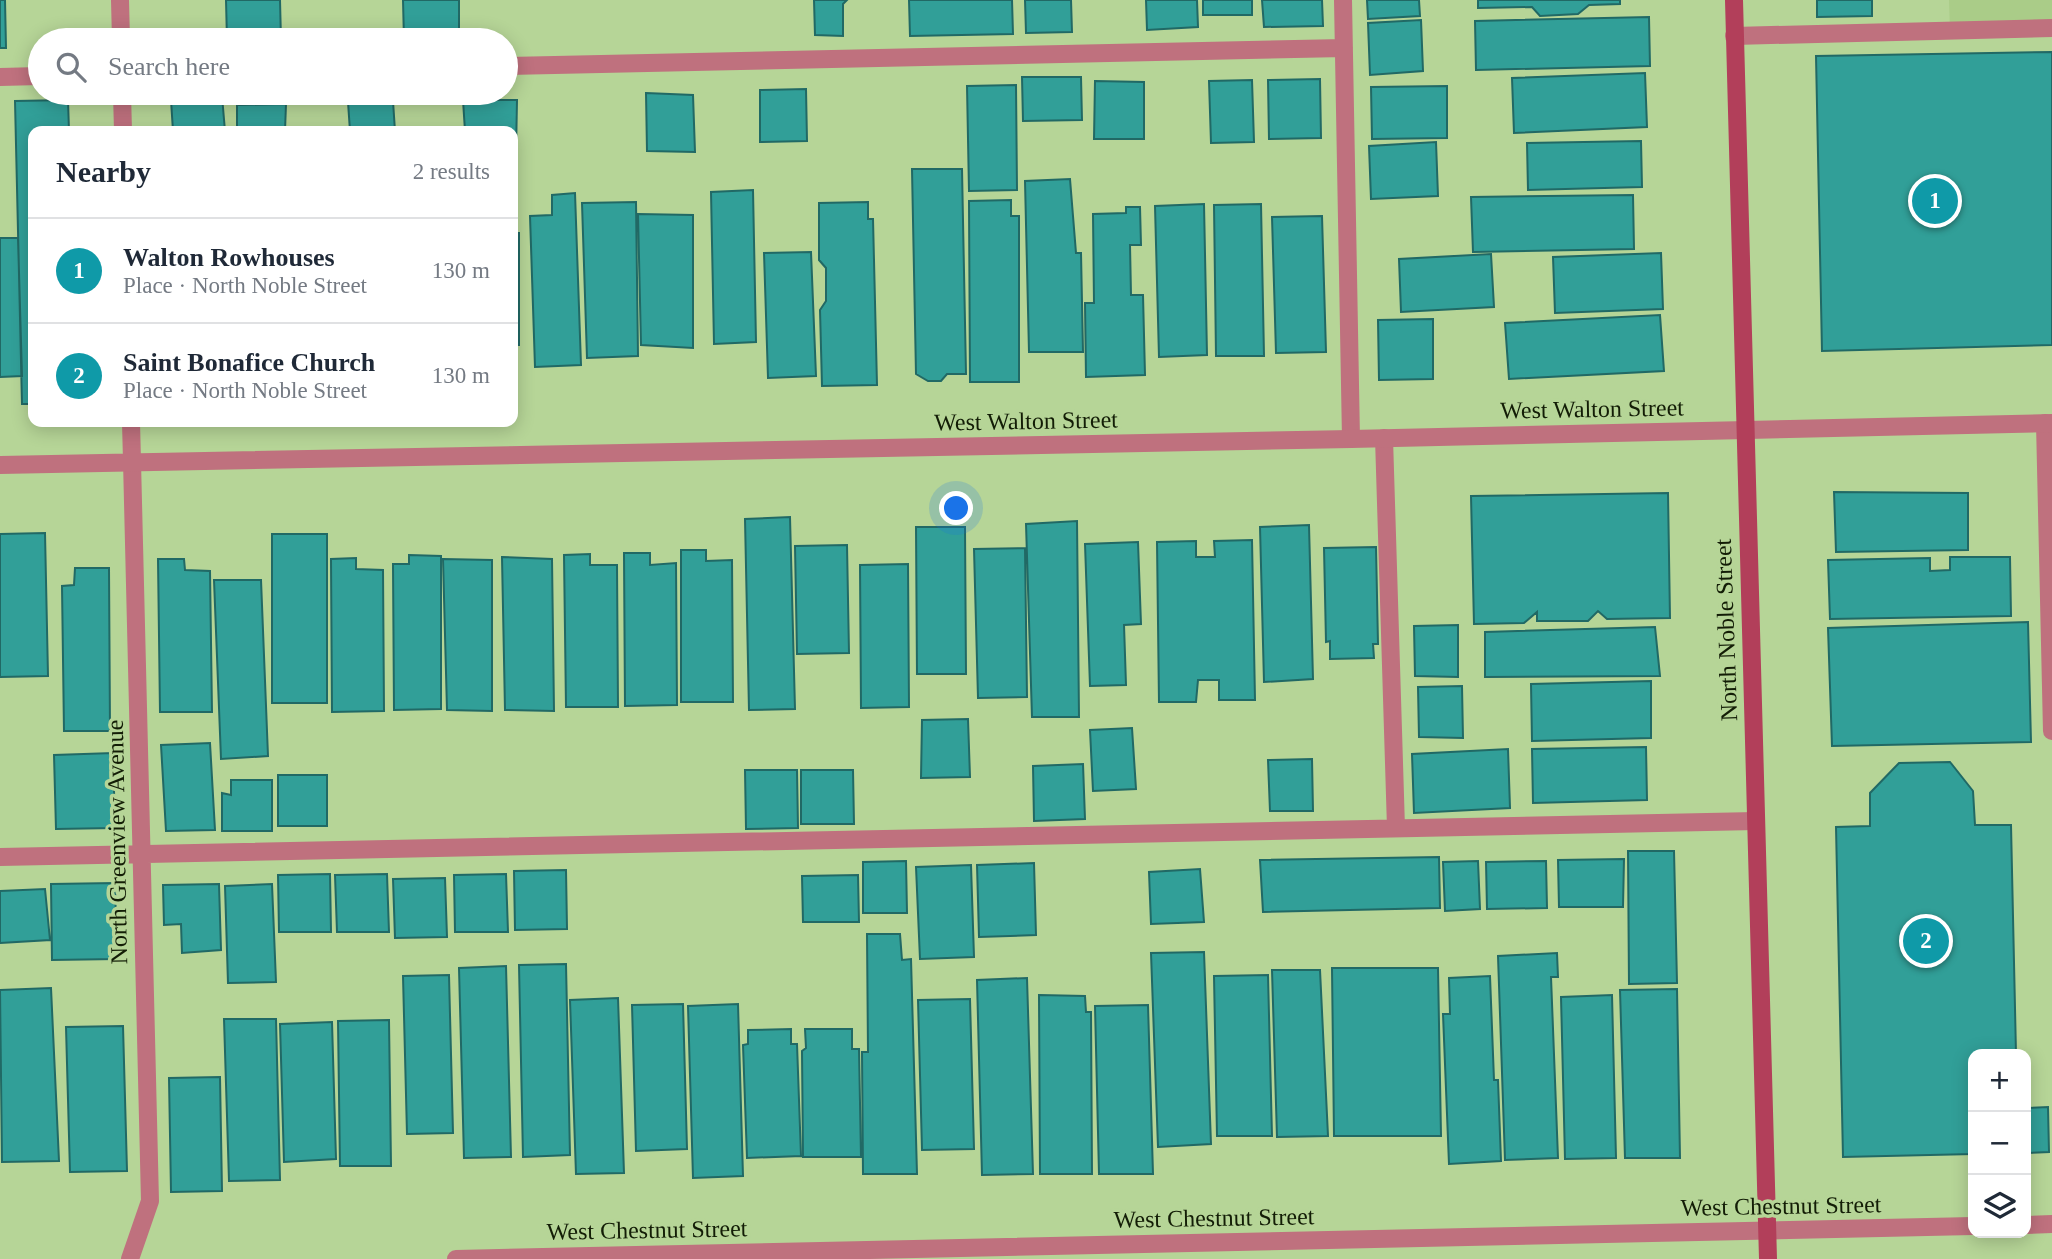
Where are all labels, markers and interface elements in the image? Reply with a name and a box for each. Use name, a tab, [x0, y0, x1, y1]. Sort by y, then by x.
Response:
search box	[28, 28, 518, 105]
icon: search	[52, 48, 90, 86]
text: Search here	[108, 52, 230, 81]
text: Nearby	[56, 155, 151, 188]
text: 2 results	[413, 159, 490, 184]
pin: 1	[1912, 175, 1958, 227]
text: Walton Rowhouses	[123, 243, 335, 272]
text: 1	[73, 258, 85, 283]
text: 130 m	[432, 258, 490, 283]
text: Place · North Noble Street	[123, 273, 367, 298]
text: Saint Bonafice Church	[123, 348, 375, 377]
text: 2	[73, 363, 85, 388]
text: 130 m	[432, 363, 490, 388]
text: Place · North Noble Street	[123, 378, 367, 403]
street label: West Walton Street	[1500, 394, 1684, 424]
street label: West Walton Street	[934, 406, 1118, 436]
your location	[939, 491, 973, 525]
street label: North Noble Street	[1710, 538, 1742, 722]
street label: North Greenview Avenue	[102, 719, 132, 965]
pin: 2	[1903, 915, 1949, 967]
map controls	[1968, 1049, 2031, 1238]
button: +	[1968, 1049, 2031, 1112]
button: −	[1968, 1112, 2031, 1175]
button: layers	[1968, 1175, 2031, 1238]
street label: West Chestnut Street	[1680, 1191, 1882, 1221]
street label: West Chestnut Street	[1113, 1203, 1315, 1233]
street label: West Chestnut Street	[546, 1215, 748, 1245]

